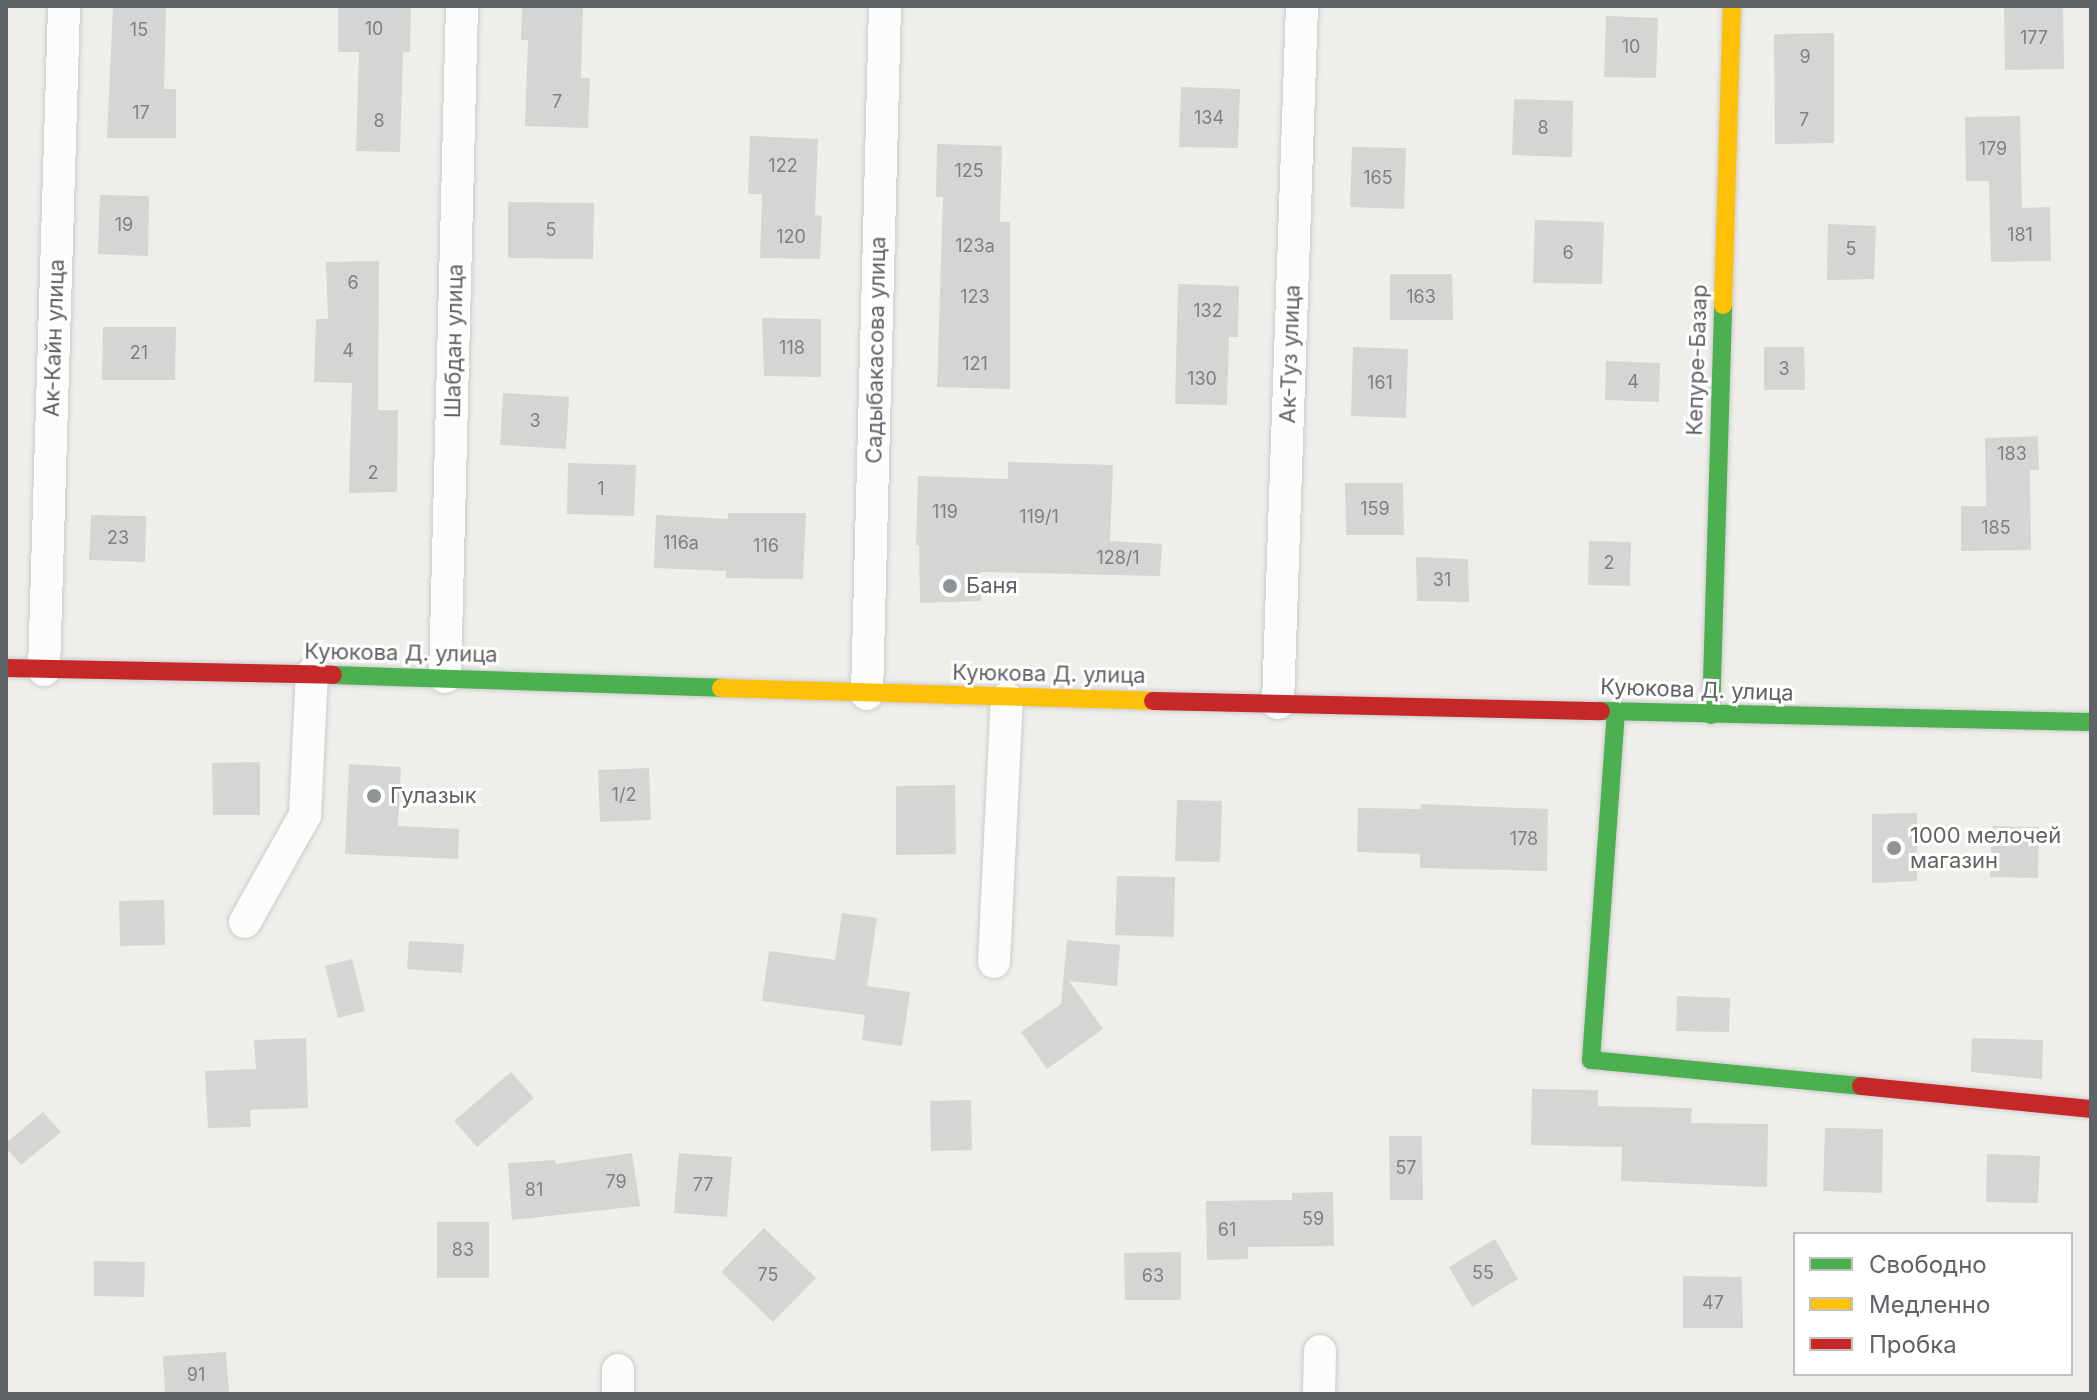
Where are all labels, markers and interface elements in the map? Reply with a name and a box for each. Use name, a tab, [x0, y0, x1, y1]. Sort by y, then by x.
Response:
house number: 10	[365, 18, 383, 40]
house number: 15	[130, 19, 148, 41]
house number: 177	[2020, 27, 2048, 49]
house number: 10	[1622, 36, 1640, 58]
house number: 9	[1799, 46, 1811, 68]
house number: 7	[552, 91, 562, 113]
house number: 17	[132, 102, 150, 124]
house number: 134	[1194, 107, 1224, 129]
house number: 7	[1799, 109, 1809, 131]
house number: 8	[373, 110, 385, 132]
house number: 8	[1537, 117, 1549, 139]
house number: 179	[1979, 138, 2007, 160]
house number: 122	[768, 155, 798, 177]
house number: 125	[954, 160, 984, 182]
house number: 165	[1363, 167, 1393, 189]
house number: 19	[115, 214, 133, 236]
house number: 5	[546, 219, 556, 241]
house number: 181	[2007, 224, 2033, 246]
house number: 120	[776, 226, 806, 248]
house number: 123а	[955, 235, 995, 257]
street label: Садыбакасова улица	[861, 236, 891, 464]
house number: 5	[1846, 238, 1856, 260]
house number: 6	[1562, 242, 1574, 264]
street label: Ак-Кайн улица	[38, 259, 70, 417]
street label: Шабдан улица	[439, 264, 469, 418]
house number: 6	[347, 272, 359, 294]
street label: Ак-Туз улица	[1274, 284, 1306, 424]
street label: Кепуре-Базар	[1681, 284, 1713, 436]
house number: 123	[960, 286, 990, 308]
house number: 163	[1406, 286, 1436, 308]
house number: 132	[1193, 300, 1223, 322]
house number: 118	[779, 337, 805, 359]
house number: 4	[342, 340, 354, 362]
house number: 21	[130, 342, 148, 364]
house number: 121	[962, 353, 988, 375]
house number: 3	[1778, 358, 1790, 380]
house number: 130	[1187, 368, 1217, 390]
house number: 4	[1627, 371, 1639, 393]
house number: 161	[1367, 372, 1393, 394]
house number: 3	[529, 410, 541, 432]
house number: 183	[1997, 443, 2027, 465]
house number: 2	[368, 462, 378, 484]
house number: 1	[597, 478, 605, 500]
house number: 159	[1360, 498, 1390, 520]
house number: 119	[932, 501, 958, 523]
house number: 119/1	[1019, 506, 1059, 528]
house number: 185	[1981, 517, 2011, 539]
house number: 23	[107, 527, 129, 549]
house number: 116а	[663, 532, 699, 554]
house number: 116	[753, 535, 779, 557]
house number: 128/1	[1096, 547, 1140, 569]
house number: 2	[1604, 552, 1614, 574]
house number: 31	[1433, 569, 1451, 591]
place label: Баня	[966, 573, 1018, 599]
marker: Баня	[941, 577, 959, 595]
street label: Куюкова Д. улица	[304, 638, 498, 668]
street label: Куюкова Д. улица	[952, 659, 1146, 689]
street label: Куюкова Д. улица	[1600, 673, 1794, 707]
place label: Гулазык	[390, 783, 477, 809]
house number: 1/2	[612, 784, 636, 806]
marker: Гулазык	[365, 787, 383, 805]
place label: 1000 мелочей магазин	[1910, 822, 2061, 874]
house number: 178	[1510, 828, 1538, 850]
marker: 1000 мелочей магазин	[1885, 839, 1903, 857]
house number: 57	[1395, 1157, 1417, 1179]
house number: 79	[605, 1171, 627, 1193]
house number: 77	[693, 1174, 713, 1196]
house number: 81	[525, 1179, 543, 1201]
house number: 59	[1302, 1208, 1324, 1230]
house number: 61	[1218, 1219, 1236, 1241]
legend	[1793, 1232, 2073, 1376]
house number: 83	[452, 1239, 474, 1261]
text: Свободно	[1869, 1250, 1987, 1279]
house number: 55	[1472, 1262, 1494, 1284]
house number: 75	[758, 1264, 778, 1286]
house number: 63	[1142, 1265, 1164, 1287]
text: Медленно	[1869, 1290, 1990, 1319]
house number: 47	[1702, 1292, 1724, 1314]
text: Пробка	[1869, 1330, 1957, 1359]
house number: 91	[187, 1364, 205, 1386]

